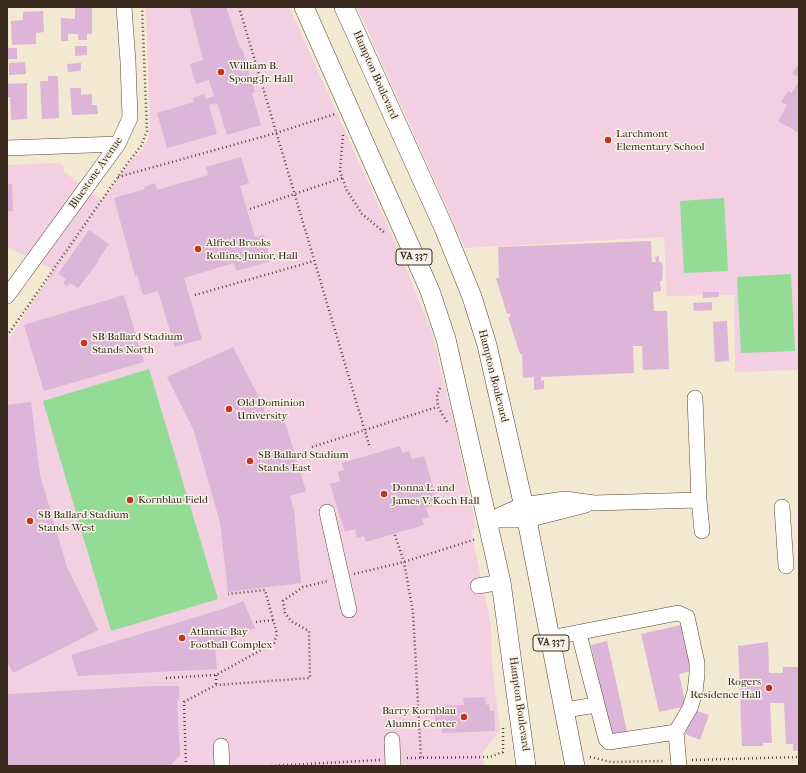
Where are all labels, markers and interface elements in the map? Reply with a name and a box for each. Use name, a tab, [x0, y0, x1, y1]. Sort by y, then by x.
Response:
street label: Hampton Boulevard	[350, 29, 400, 121]
place label: William B. Spong Jr. Hall	[229, 59, 293, 85]
marker: William B. Spong Jr. Hall	[216, 67, 226, 77]
place label: Larchmont Elementary School	[616, 127, 705, 153]
street label: Bluestone Avenue	[66, 134, 126, 212]
marker: Larchmont Elementary School	[603, 135, 613, 145]
place label: Alfred Brooks Rollins, Junior, Hall	[206, 236, 298, 262]
marker: Alfred Brooks Rollins, Junior, Hall	[193, 244, 203, 254]
road number: VA 337	[396, 249, 432, 265]
street label: Hampton Boulevard	[475, 328, 511, 424]
place label: SB Ballard Stadium Stands North	[92, 330, 183, 356]
marker: SB Ballard Stadium Stands North	[79, 338, 89, 348]
place label: Old Dominion University	[237, 396, 305, 422]
marker: Old Dominion University	[224, 404, 234, 414]
place label: SB Ballard Stadium Stands East	[258, 448, 349, 474]
marker: SB Ballard Stadium Stands East	[245, 456, 255, 466]
place label: Donna L. and James V. Koch Hall	[392, 481, 479, 507]
marker: Donna L. and James V. Koch Hall	[379, 489, 389, 499]
place label: Kornblau Field	[138, 493, 208, 507]
marker: Kornblau Field	[125, 495, 135, 505]
place label: SB Ballard Stadium Stands West	[38, 508, 129, 534]
marker: SB Ballard Stadium Stands West	[25, 516, 35, 526]
place label: Atlantic Bay Football Complex	[190, 625, 272, 651]
marker: Atlantic Bay Football Complex	[177, 633, 187, 643]
road number: VA 337	[533, 635, 569, 651]
street label: Hampton Boulevard	[506, 656, 532, 752]
place label: Rogers Residence Hall	[690, 675, 761, 701]
marker: Rogers Residence Hall	[764, 683, 774, 693]
place label: Barry Kornblau Alumni Center	[382, 704, 456, 730]
marker: Barry Kornblau Alumni Center	[459, 712, 469, 722]

